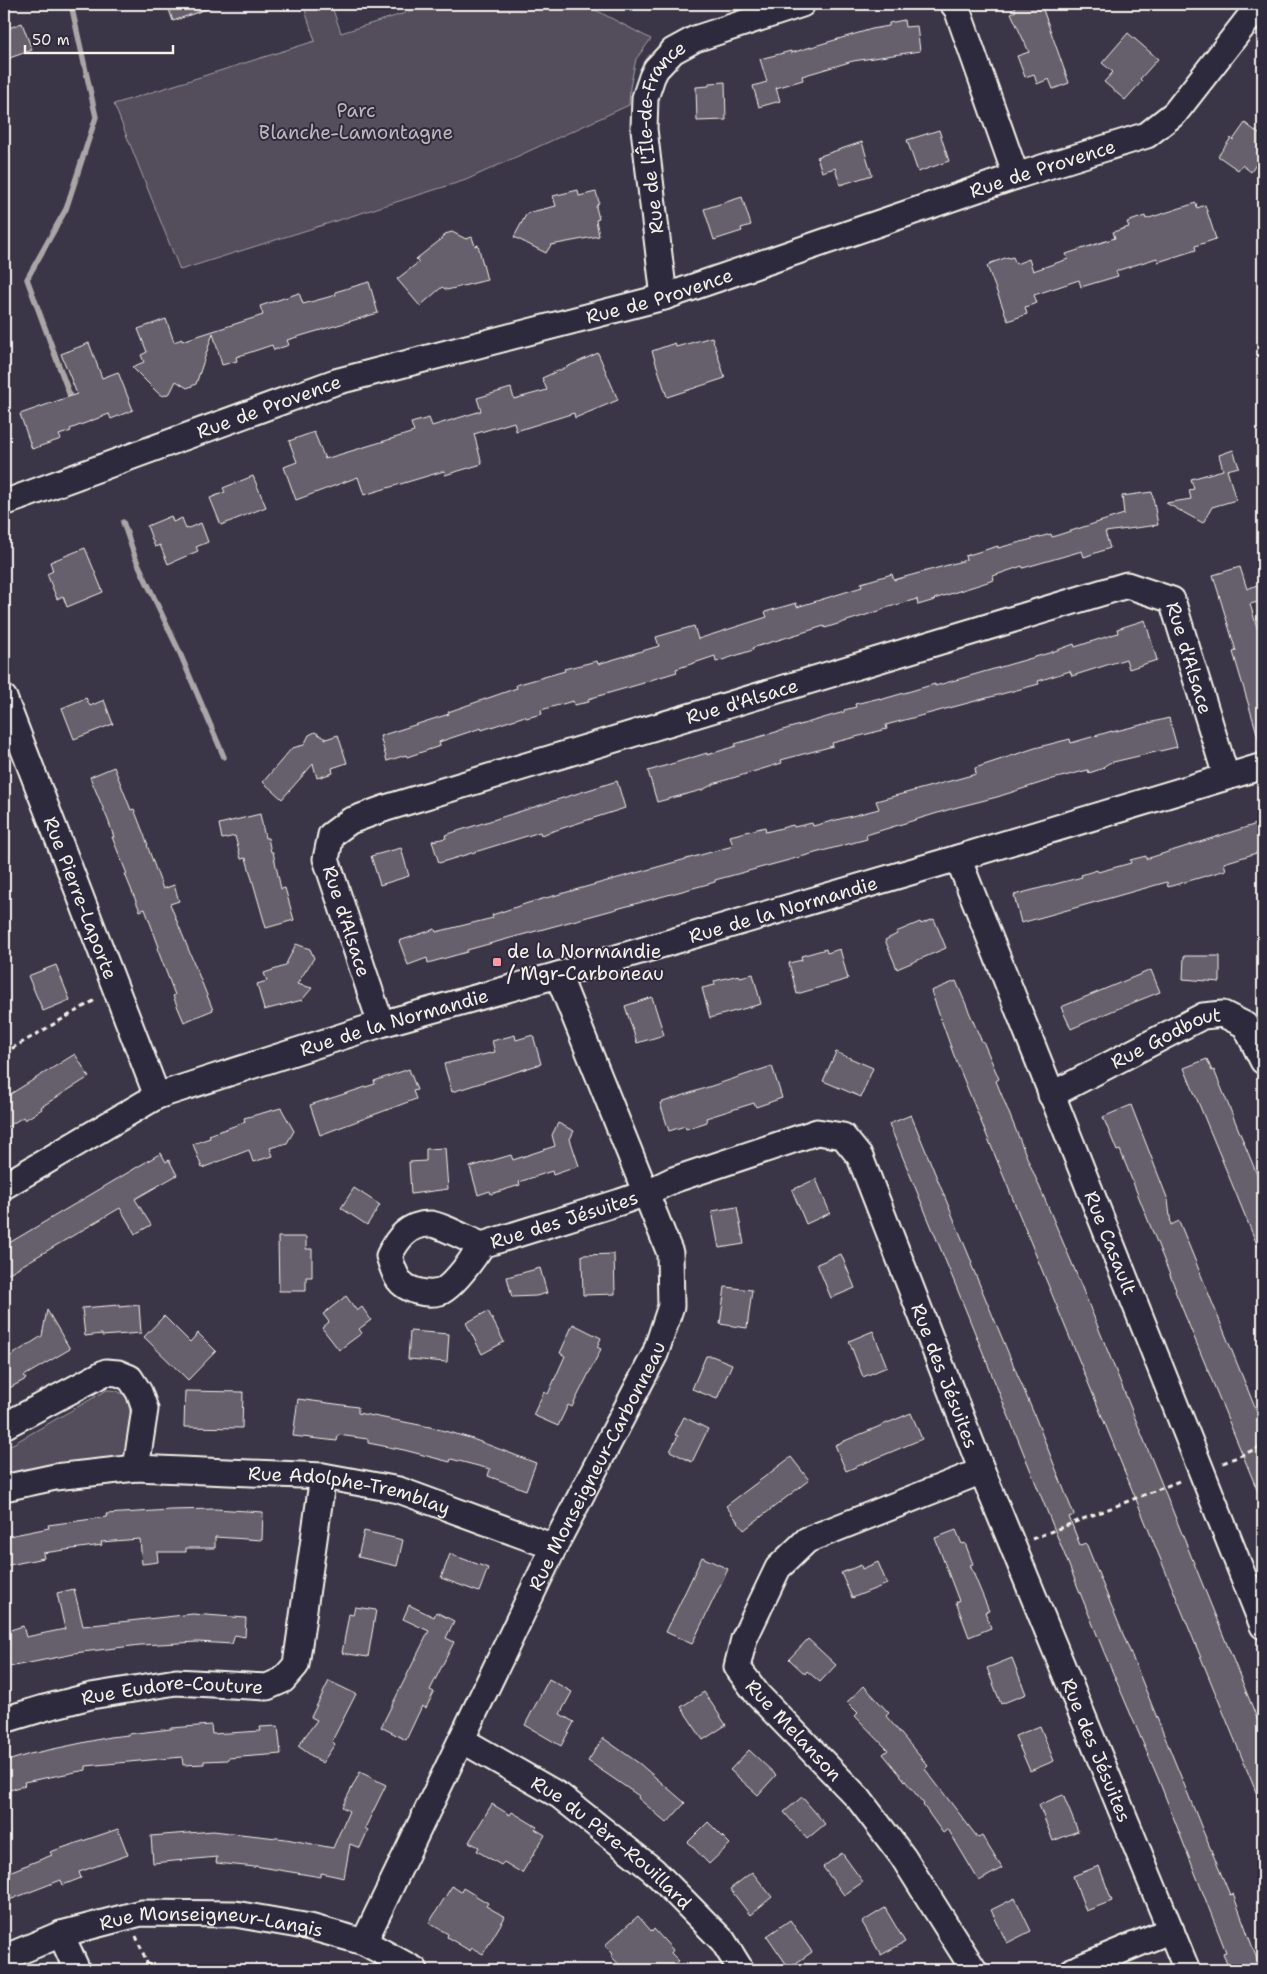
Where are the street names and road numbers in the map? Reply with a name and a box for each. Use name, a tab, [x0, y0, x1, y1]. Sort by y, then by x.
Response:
street label: Rue de l'Île-de-France	[632, 35, 690, 235]
street label: Rue de Provence	[966, 134, 1119, 204]
street label: Rue de Provence	[583, 262, 736, 330]
street label: Rue de Provence	[193, 369, 344, 444]
street label: Rue d'Alsace	[1160, 599, 1218, 717]
street label: Rue d'Alsace	[683, 673, 801, 730]
street label: Rue Pierre-Laporte	[38, 813, 123, 983]
street label: Rue d'Alsace	[317, 862, 376, 980]
street label: Rue de la Normandie	[686, 870, 881, 949]
street label: Rue de la Normandie	[297, 983, 491, 1062]
street label: Rue Godbout	[1106, 1002, 1222, 1075]
street label: Rue des Jésuites	[487, 1185, 641, 1255]
street label: Rue Casault	[1078, 1187, 1142, 1299]
street label: Rue des Jésuites	[905, 1300, 984, 1452]
street label: Rue Monseigneur-Carbonneau	[523, 1338, 671, 1595]
street label: Rue Adolphe-Tremblay	[248, 1461, 454, 1521]
street label: Rue Eudore-Couture	[78, 1670, 264, 1711]
street label: Rue Melanson	[740, 1674, 847, 1787]
street label: Rue des Jésuites	[1056, 1675, 1137, 1826]
street label: Rue du Père-Rouillard	[527, 1770, 697, 1915]
street label: Rue Monseigneur-Langis	[97, 1901, 326, 1943]

